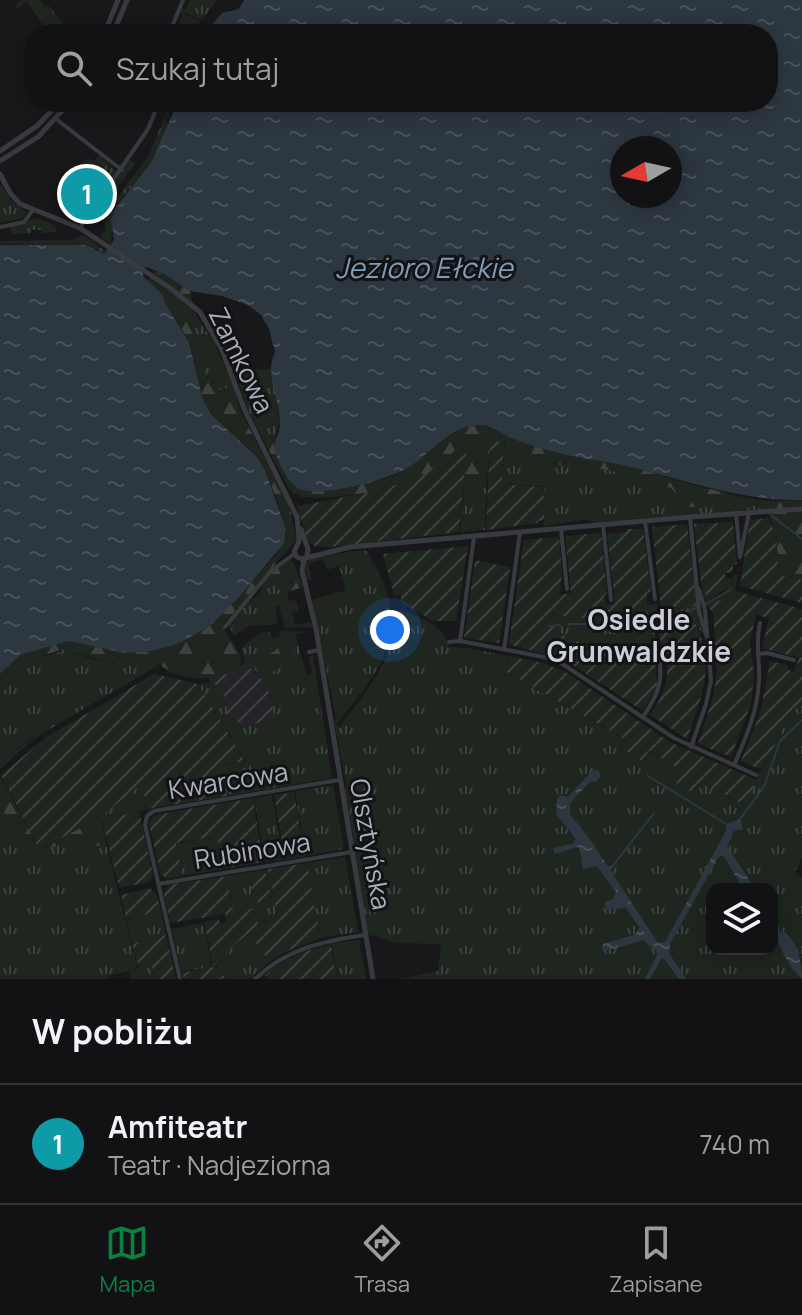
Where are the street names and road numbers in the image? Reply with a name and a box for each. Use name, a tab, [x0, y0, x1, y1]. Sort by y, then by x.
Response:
street label: Zamkowa	[201, 301, 283, 419]
street label: Kwarcowa	[166, 753, 290, 807]
street label: Olsztyńska	[342, 776, 400, 912]
street label: Rubinowa	[191, 823, 313, 877]

